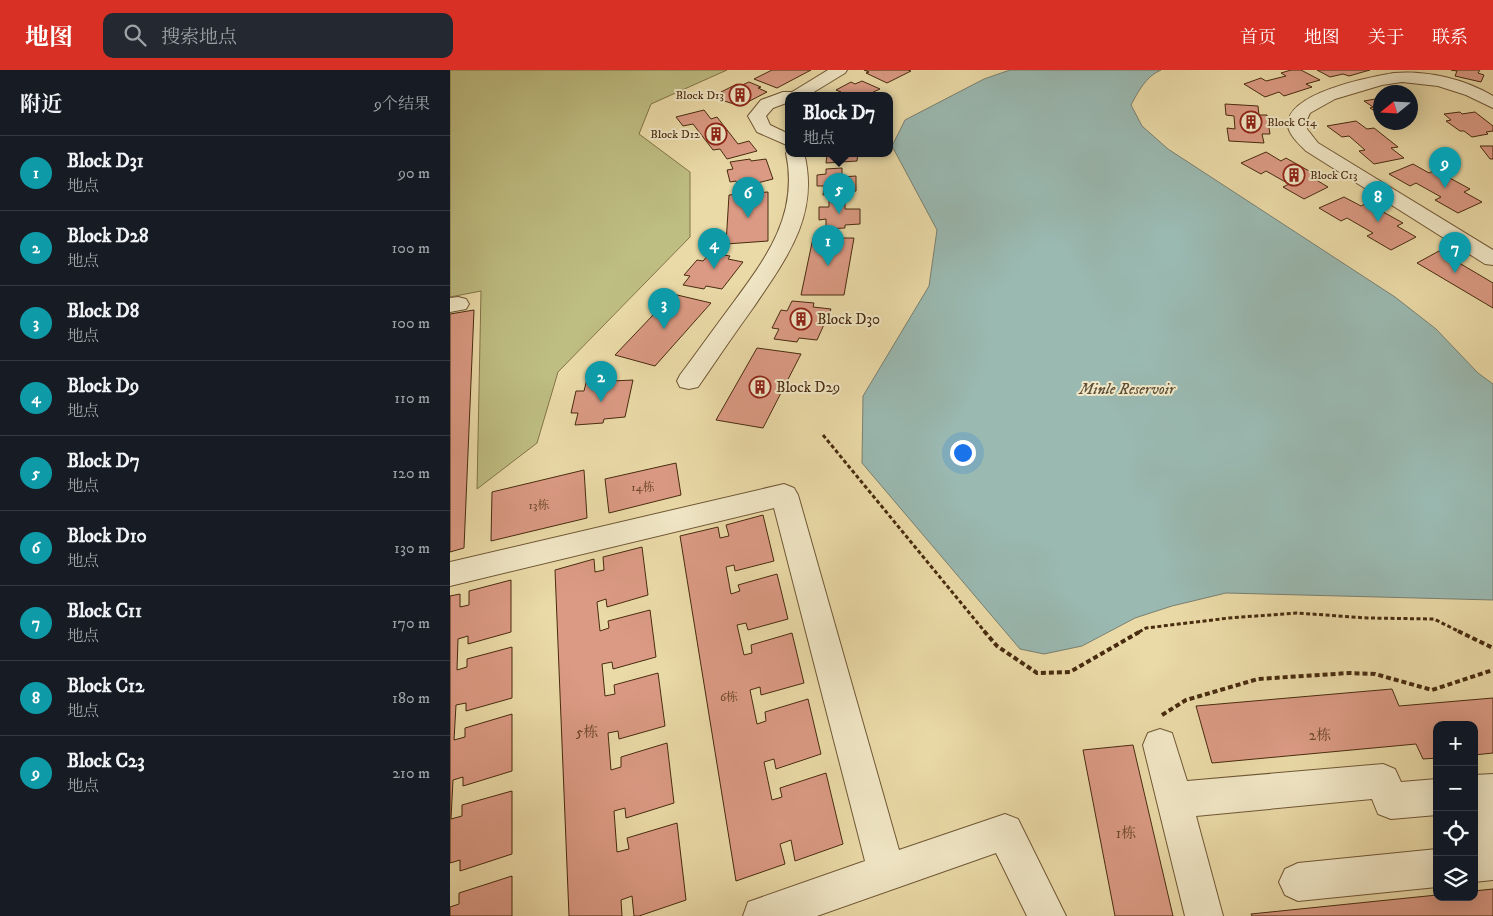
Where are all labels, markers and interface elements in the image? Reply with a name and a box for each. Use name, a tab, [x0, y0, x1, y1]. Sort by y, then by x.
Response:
search box	[103, 13, 453, 58]
icon: search	[121, 21, 149, 49]
text: 地图	[25, 23, 73, 53]
text: 搜索地点	[161, 26, 237, 49]
text: 首页	[1240, 27, 1276, 49]
text: 地图	[1304, 27, 1340, 49]
text: 关于	[1368, 27, 1404, 49]
text: 联系	[1432, 27, 1468, 49]
building icon: Block D13	[728, 83, 752, 107]
north arrow	[1373, 85, 1418, 130]
place label: Block D13	[676, 88, 724, 103]
text: 附近	[20, 92, 62, 118]
popup	[785, 92, 893, 157]
text: 9个结果	[374, 94, 430, 114]
text: Block D7	[803, 102, 875, 125]
building icon: Block C14	[1239, 110, 1263, 134]
place label: Block C14	[1267, 115, 1318, 130]
building icon: Block D12	[704, 122, 728, 146]
place label: Block D12	[650, 127, 700, 142]
text: 地点	[803, 128, 835, 148]
pin: 9	[1429, 147, 1461, 188]
text: Block D31	[67, 150, 144, 173]
text: 1	[33, 163, 39, 183]
text: 90 m	[398, 163, 430, 183]
building icon: Block C13	[1282, 163, 1306, 187]
place label: Block C13	[1310, 168, 1357, 183]
pin: 5	[823, 173, 855, 214]
text: 地点	[67, 176, 99, 196]
pin: 6	[732, 177, 764, 218]
pin: 8	[1362, 181, 1394, 222]
text: Block D28	[67, 225, 148, 248]
pin: 1	[812, 225, 844, 266]
pin: 4	[698, 228, 730, 269]
pin: 7	[1439, 232, 1471, 273]
text: 2	[32, 238, 40, 258]
text: 100 m	[392, 238, 430, 258]
text: 地点	[67, 251, 99, 271]
pin: 3	[648, 288, 680, 329]
text: Block D8	[67, 300, 139, 323]
building icon: Block D30	[789, 307, 813, 331]
place label: Block D30	[817, 310, 880, 329]
text: 3	[33, 313, 39, 333]
text: 100 m	[392, 313, 430, 333]
text: 地点	[67, 326, 99, 346]
pin: 2	[585, 361, 617, 402]
text: Block D9	[67, 375, 139, 398]
building icon: Block D29	[748, 375, 772, 399]
place label: Block D29	[776, 378, 840, 397]
water label: Minle Reservoir	[1078, 379, 1176, 399]
text: 4	[31, 388, 41, 408]
text: 110 m	[394, 388, 430, 408]
text: 地点	[67, 401, 99, 421]
your location	[950, 440, 976, 466]
text: Block D7	[67, 450, 140, 473]
text: 5	[32, 463, 40, 483]
text: 120 m	[392, 463, 430, 483]
text: 地点	[67, 476, 99, 496]
house number: 14栋	[631, 480, 655, 495]
house number: 13栋	[529, 498, 549, 513]
text: Block D10	[67, 525, 147, 548]
text: 6	[32, 538, 40, 558]
text: 130 m	[394, 538, 430, 558]
text: 地点	[67, 551, 99, 571]
text: Block C11	[67, 600, 142, 623]
text: 7	[32, 613, 40, 633]
text: 170 m	[392, 613, 430, 633]
text: 地点	[67, 626, 99, 646]
text: Block C12	[67, 675, 144, 698]
text: 8	[32, 688, 40, 708]
text: 180 m	[392, 688, 430, 708]
house number: 6栋	[720, 690, 738, 705]
text: 地点	[67, 701, 99, 721]
map controls	[1433, 721, 1478, 901]
button: +	[1433, 721, 1478, 766]
house number: 5栋	[576, 723, 598, 742]
house number: 2栋	[1309, 726, 1331, 745]
text: Block C23	[67, 750, 145, 773]
text: 9	[32, 763, 40, 783]
text: 210 m	[392, 763, 430, 783]
button: −	[1433, 766, 1478, 811]
text: 地点	[67, 776, 99, 796]
button: locate	[1433, 811, 1478, 856]
house number: 1栋	[1116, 824, 1136, 843]
button: layers	[1433, 856, 1478, 901]

